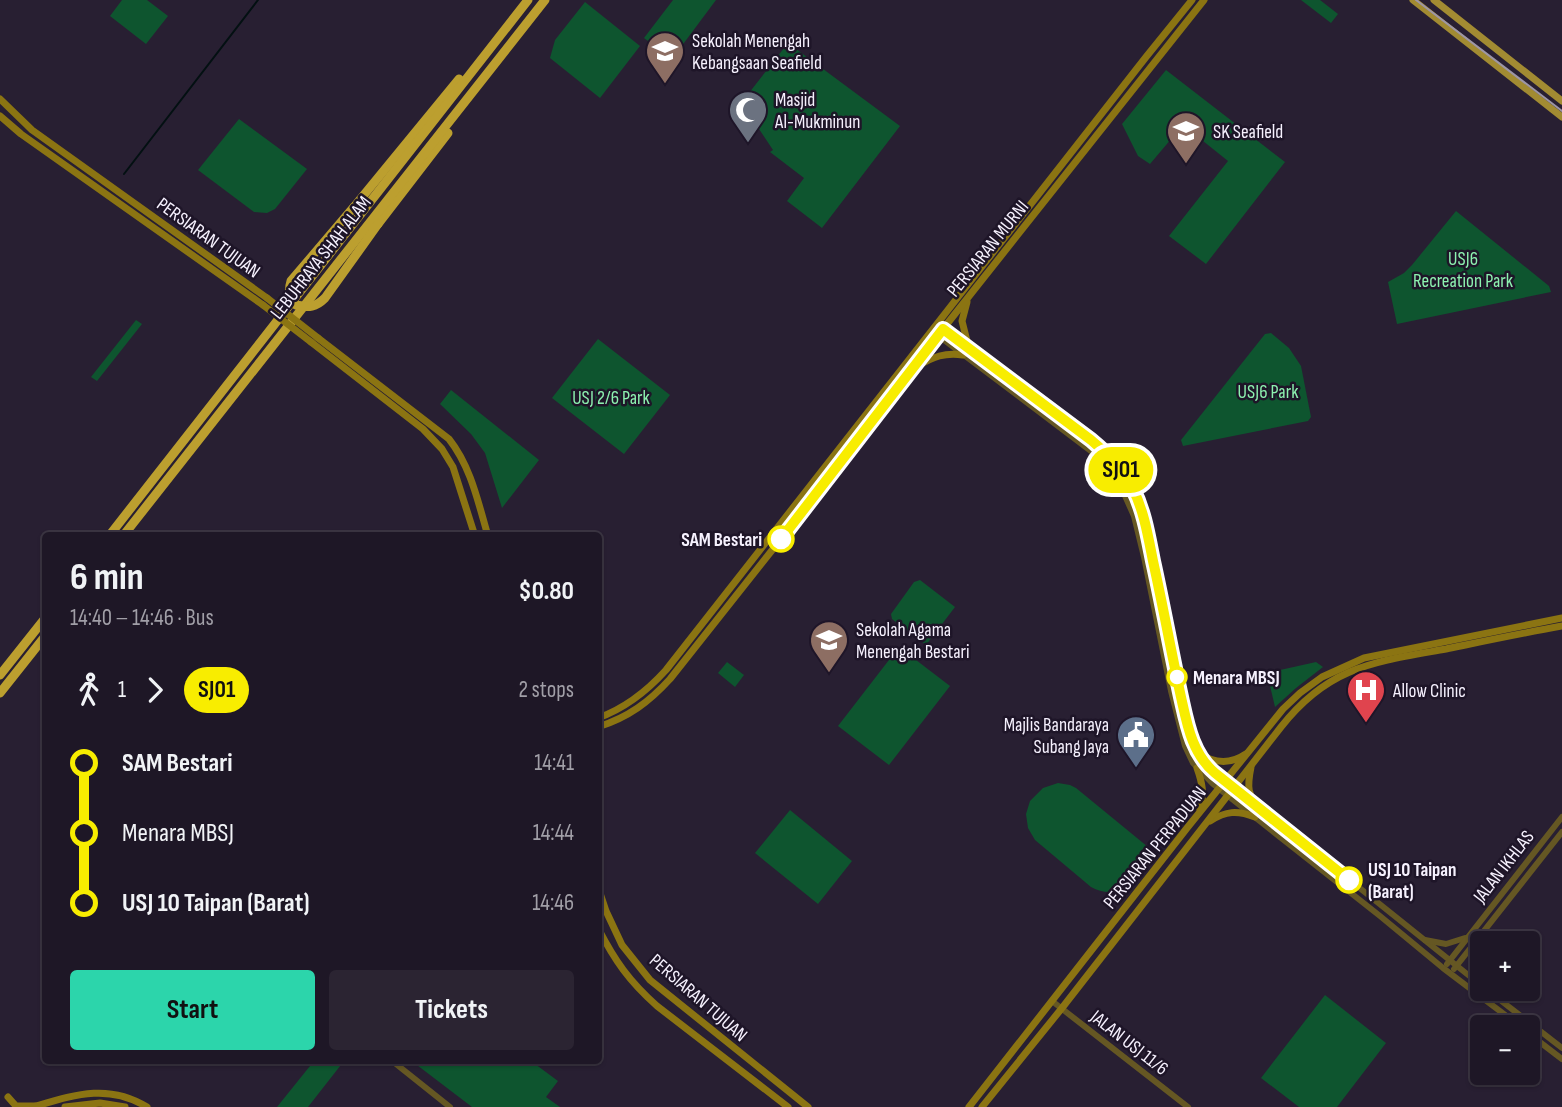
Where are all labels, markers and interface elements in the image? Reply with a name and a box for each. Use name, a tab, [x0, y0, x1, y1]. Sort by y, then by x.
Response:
school or university icon: Sekolah Menengah Kebangsaan Seafield	[644, 30, 686, 85]
place label: Sekolah Menengah Kebangsaan Seafield	[692, 30, 822, 75]
mosque icon: Masjid Al-Mukminun	[727, 89, 769, 144]
place label: Masjid Al-Mukminun	[774, 89, 860, 134]
school or university icon: SK Seafield	[1165, 110, 1207, 165]
place label: SK Seafield	[1213, 121, 1283, 144]
street label: LEBUHRAYA SHAH ALAM	[266, 192, 376, 324]
street label: PERSIARAN TUJUAN	[152, 193, 264, 283]
street label: PERSIARAN MURNI	[942, 196, 1034, 302]
park label: USJ6 Recreation Park	[1413, 248, 1514, 293]
park label: USJ6 Park	[1238, 381, 1299, 404]
park label: USJ 2/6 Park	[572, 387, 651, 410]
line badge: SJ01	[1072, 447, 1170, 493]
text: SJ01	[1102, 455, 1140, 484]
marker: SAM Bestari	[768, 526, 794, 552]
place label: SAM Bestari	[681, 529, 762, 552]
text: 6 min	[70, 555, 144, 600]
text: $0.80	[518, 576, 574, 607]
text: 14:40 – 14:46 · Bus	[70, 604, 214, 632]
school or university icon: Sekolah Agama Menengah Bestari	[808, 619, 850, 674]
place label: Sekolah Agama Menengah Bestari	[856, 619, 970, 664]
marker: Menara MBSJ	[1167, 667, 1187, 687]
place label: Menara MBSJ	[1193, 667, 1280, 690]
hospital icon: Allow Clinic	[1345, 669, 1387, 724]
icon: walk	[70, 671, 108, 709]
icon: forward	[136, 671, 174, 709]
text: SJ01	[198, 675, 235, 704]
text: 1	[118, 676, 126, 704]
text: 2 stops	[518, 676, 574, 704]
place label: Allow Clinic	[1392, 680, 1466, 703]
place label: Majlis Bandaraya Subang Jaya	[1004, 714, 1109, 759]
public building icon: Majlis Bandaraya Subang Jaya	[1115, 714, 1157, 769]
text: SAM Bestari	[122, 748, 233, 779]
text: 14:41	[534, 749, 574, 777]
street label: PERSIARAN PERPADUAN	[1099, 782, 1212, 914]
text: Menara MBSJ	[122, 818, 234, 849]
text: 14:44	[533, 819, 574, 847]
street label: JALAN IKHLAS	[1468, 826, 1540, 909]
place label: USJ 10 Taipan (Barat)	[1368, 859, 1457, 904]
marker: USJ 10 Taipan (Barat)	[1336, 867, 1362, 893]
text: USJ 10 Taipan (Barat)	[122, 888, 310, 919]
text: 14:46	[532, 889, 574, 917]
map controls	[1470, 931, 1540, 1085]
button: +	[1470, 931, 1540, 1001]
street label: PERSIARAN TUJUAN	[644, 949, 752, 1047]
button: Start	[70, 970, 315, 1050]
button: Tickets	[329, 970, 574, 1050]
street label: JALAN USJ 11/6	[1085, 1005, 1173, 1081]
button: −	[1470, 1015, 1540, 1085]

